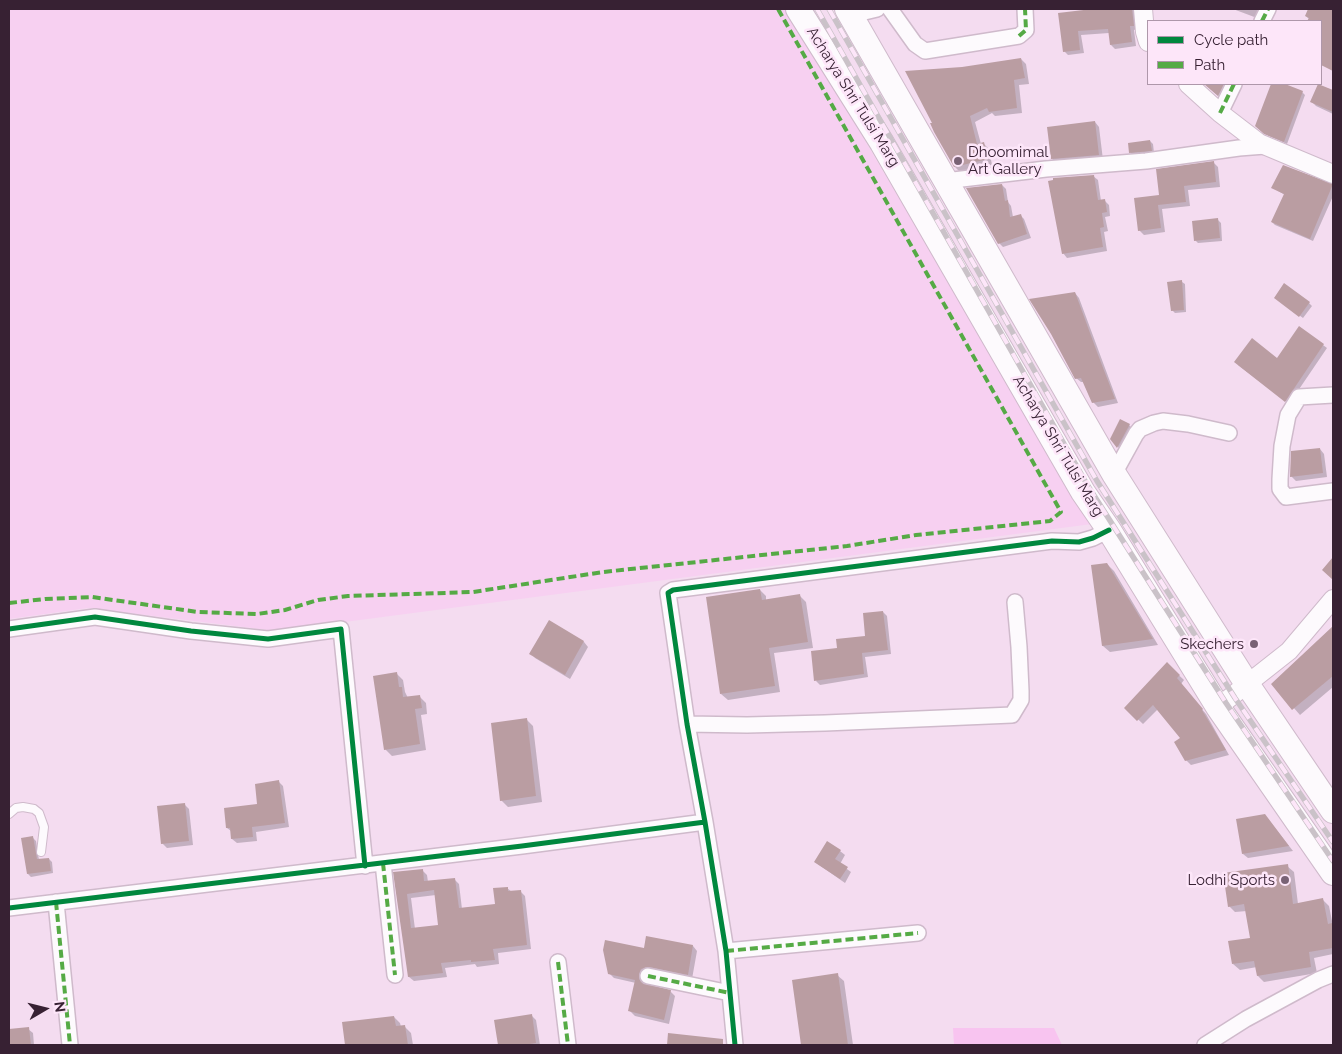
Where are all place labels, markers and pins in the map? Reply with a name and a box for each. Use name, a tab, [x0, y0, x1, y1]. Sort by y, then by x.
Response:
place label: Dhoomimal Art Gallery	[968, 143, 1048, 178]
marker: Dhoomimal Art Gallery	[952, 155, 964, 167]
place label: Skechers	[1180, 635, 1244, 653]
marker: Skechers	[1248, 638, 1260, 650]
place label: Lodhi Sports	[1188, 871, 1275, 889]
marker: Lodhi Sports	[1279, 874, 1291, 886]

